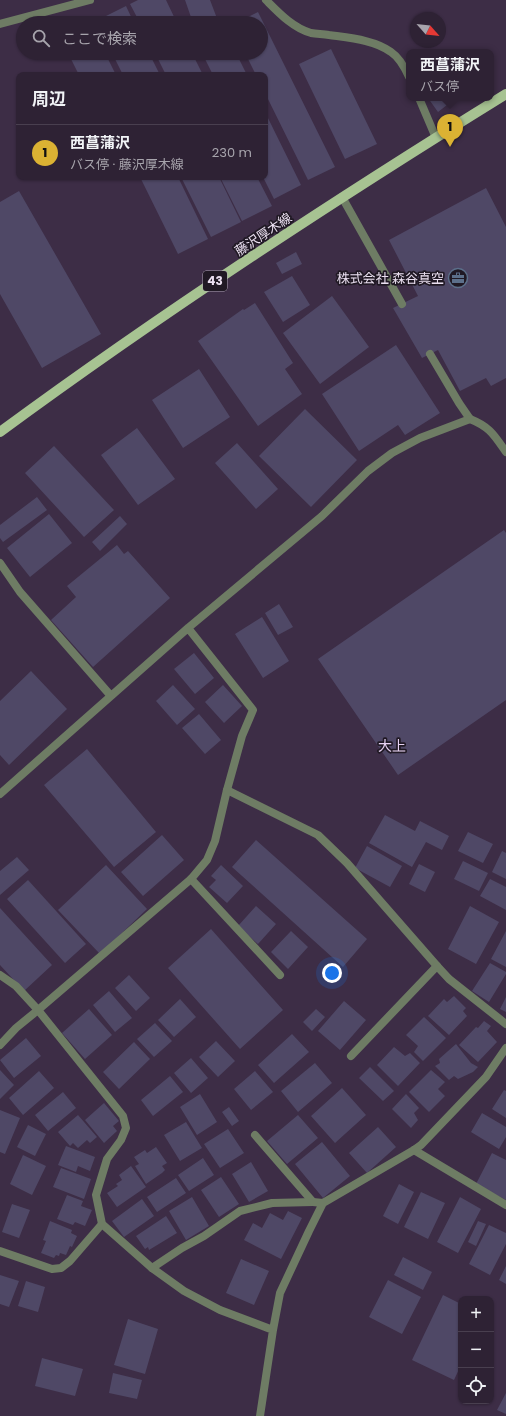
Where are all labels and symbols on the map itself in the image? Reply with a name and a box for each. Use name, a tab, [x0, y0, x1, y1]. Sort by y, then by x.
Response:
north arrow	[410, 12, 446, 48]
pin: 1	[437, 114, 463, 147]
street label: 藤沢厚木線	[231, 208, 296, 260]
office icon: 株式会社 森谷真空	[447, 267, 469, 289]
place label: 株式会社 森谷真空	[337, 269, 444, 288]
road number: 43	[203, 271, 227, 291]
district label: 大上	[378, 736, 406, 756]
your location	[322, 963, 342, 983]

